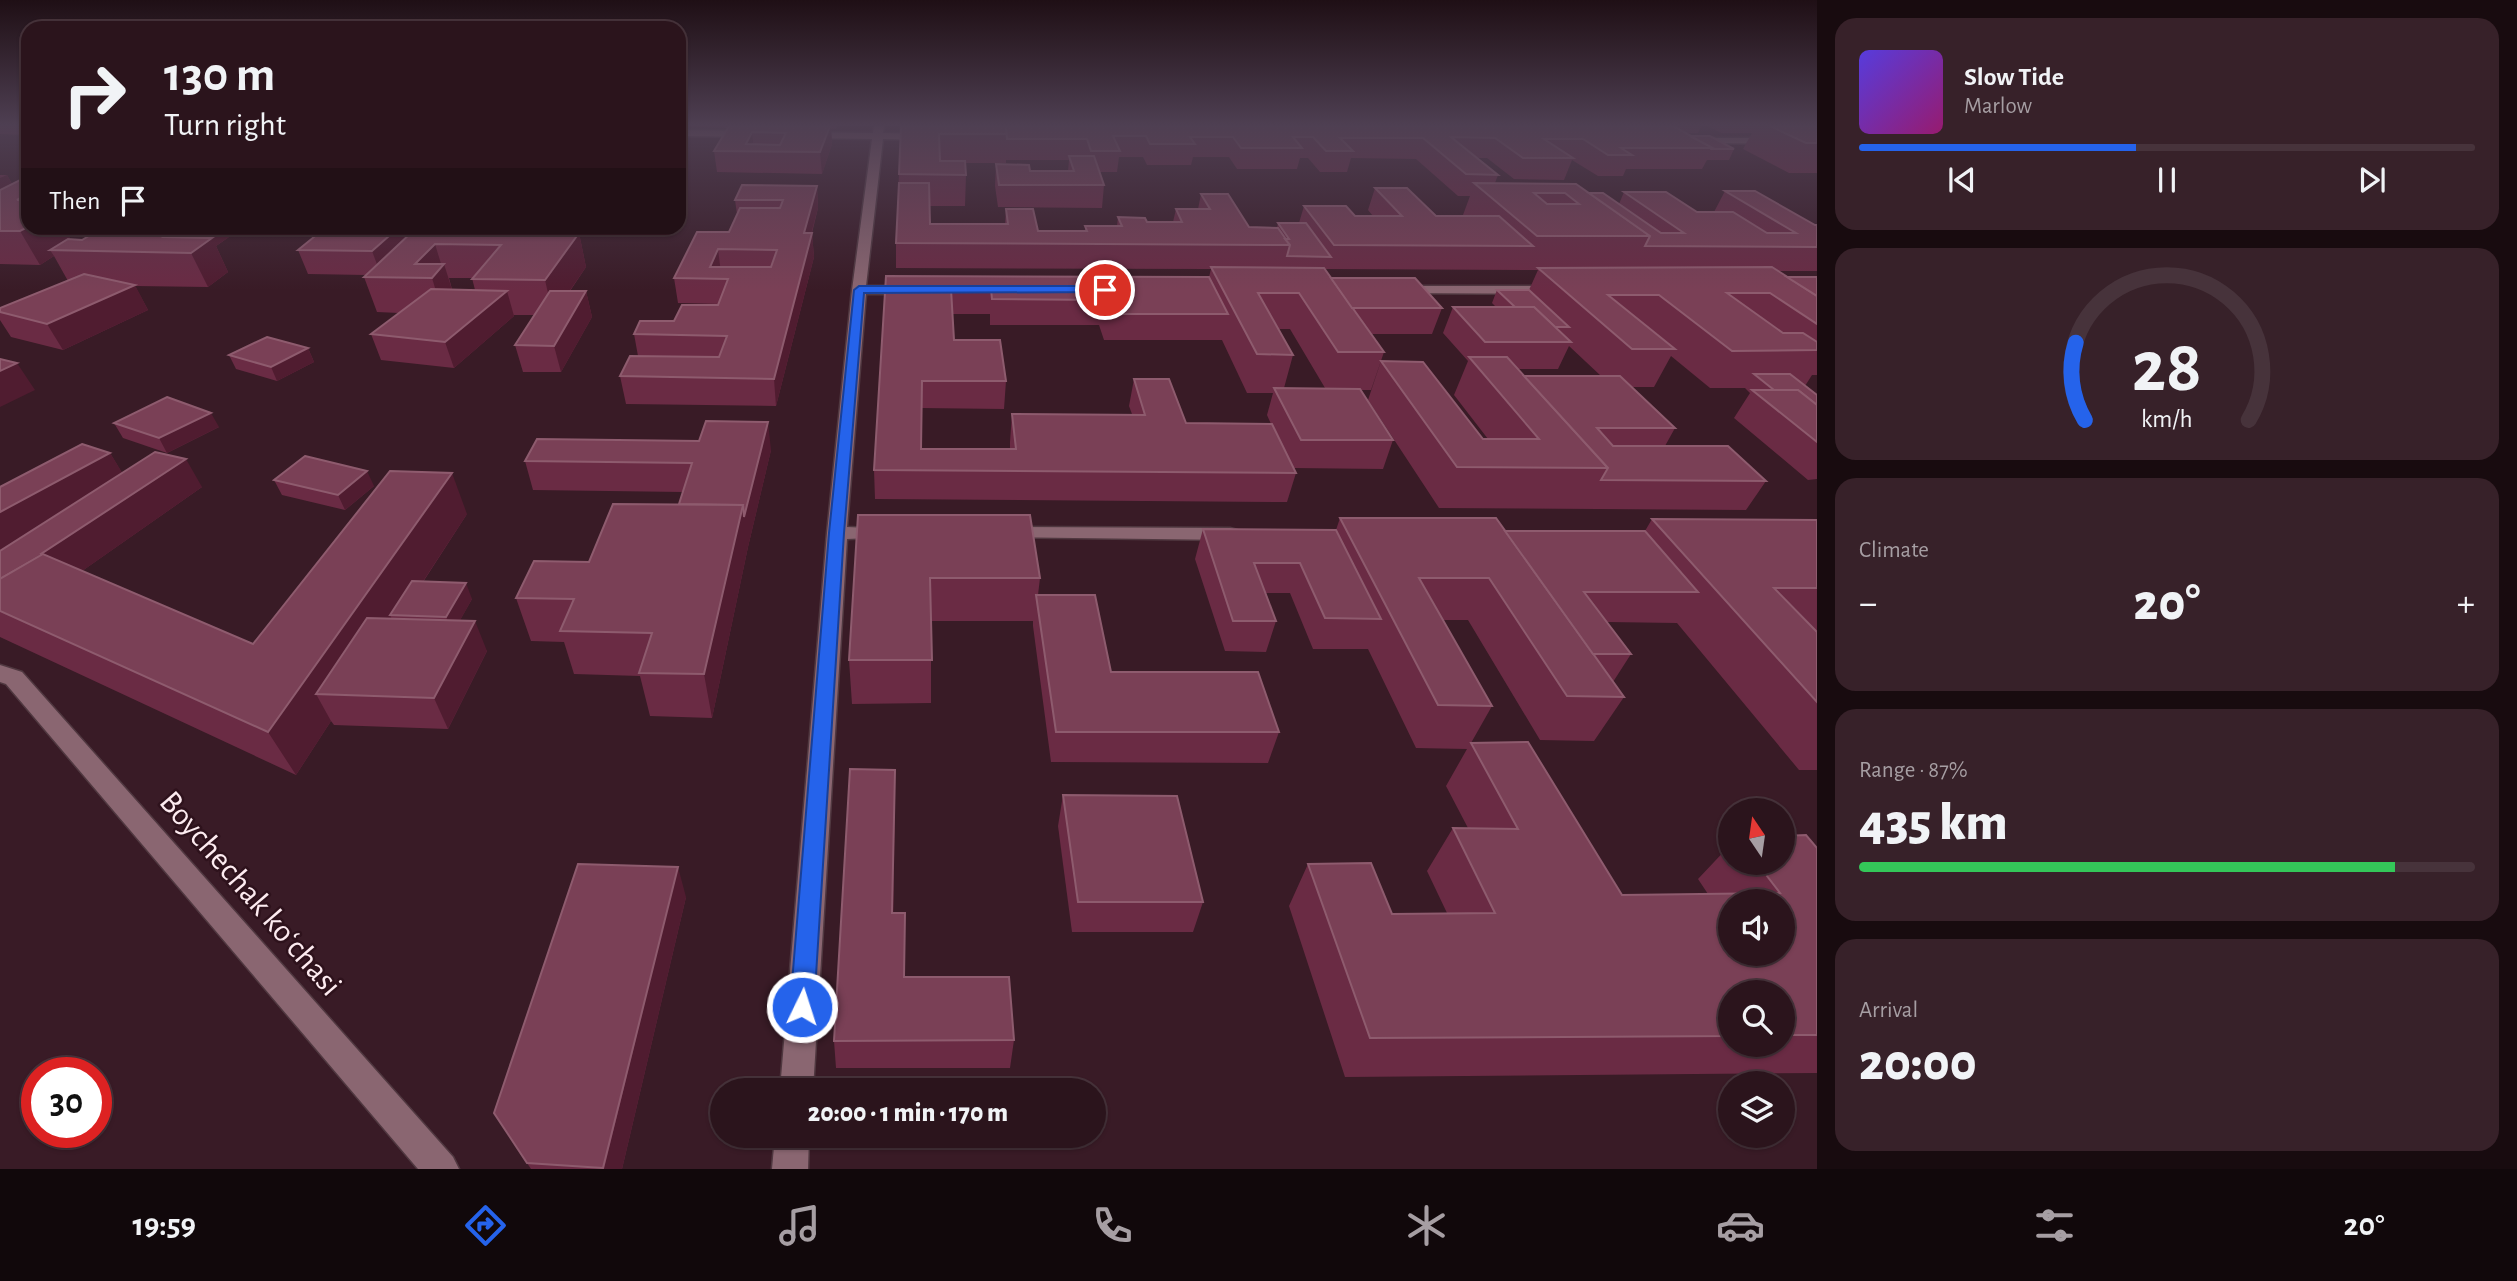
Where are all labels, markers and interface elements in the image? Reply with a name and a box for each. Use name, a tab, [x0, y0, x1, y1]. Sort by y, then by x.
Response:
icon: right	[49, 49, 140, 140]
text: 130 m	[164, 51, 275, 100]
text: Slow Tide	[1964, 64, 2064, 90]
text: Marlow	[1964, 95, 2032, 118]
text: Turn right	[164, 109, 286, 141]
icon: previous	[1943, 161, 1981, 199]
icon: pause	[2148, 161, 2186, 199]
icon: next	[2353, 161, 2391, 199]
icon: arrive	[114, 182, 152, 220]
text: Then	[49, 188, 100, 214]
pin	[1075, 260, 1135, 320]
icon: arrive	[1086, 271, 1124, 309]
text: 28	[2132, 333, 2202, 406]
text: km/h	[2141, 407, 2193, 432]
text: Climate	[1859, 539, 1929, 562]
text: 20°	[2133, 577, 2201, 629]
text: −	[1859, 585, 1877, 623]
text: +	[2457, 585, 2475, 623]
text: Range · 87%	[1859, 759, 1968, 782]
street label: Boychechak koʻchasi	[153, 785, 347, 1003]
text: 435 km	[1859, 797, 2008, 849]
north arrow	[1718, 798, 1796, 875]
map controls	[1718, 798, 1795, 1148]
button: sound	[1718, 889, 1795, 966]
position arrow	[765, 970, 839, 1044]
button: search	[1718, 980, 1795, 1057]
text: Arrival	[1859, 999, 1918, 1022]
text: 20:00	[1859, 1037, 1977, 1089]
speed limit sign: 30	[21, 1057, 112, 1148]
button: layers	[1718, 1071, 1795, 1148]
text: 20:00 · 1 min · 170 m	[808, 1100, 1008, 1126]
icon: directions	[461, 1201, 510, 1250]
icon: music	[775, 1201, 824, 1250]
icon: phone	[1088, 1201, 1137, 1250]
icon: climate	[1402, 1201, 1451, 1250]
icon: car	[1716, 1201, 1765, 1250]
icon: filters	[2030, 1201, 2079, 1250]
text: 19:59	[132, 1209, 196, 1241]
text: 20°	[2343, 1209, 2385, 1241]

